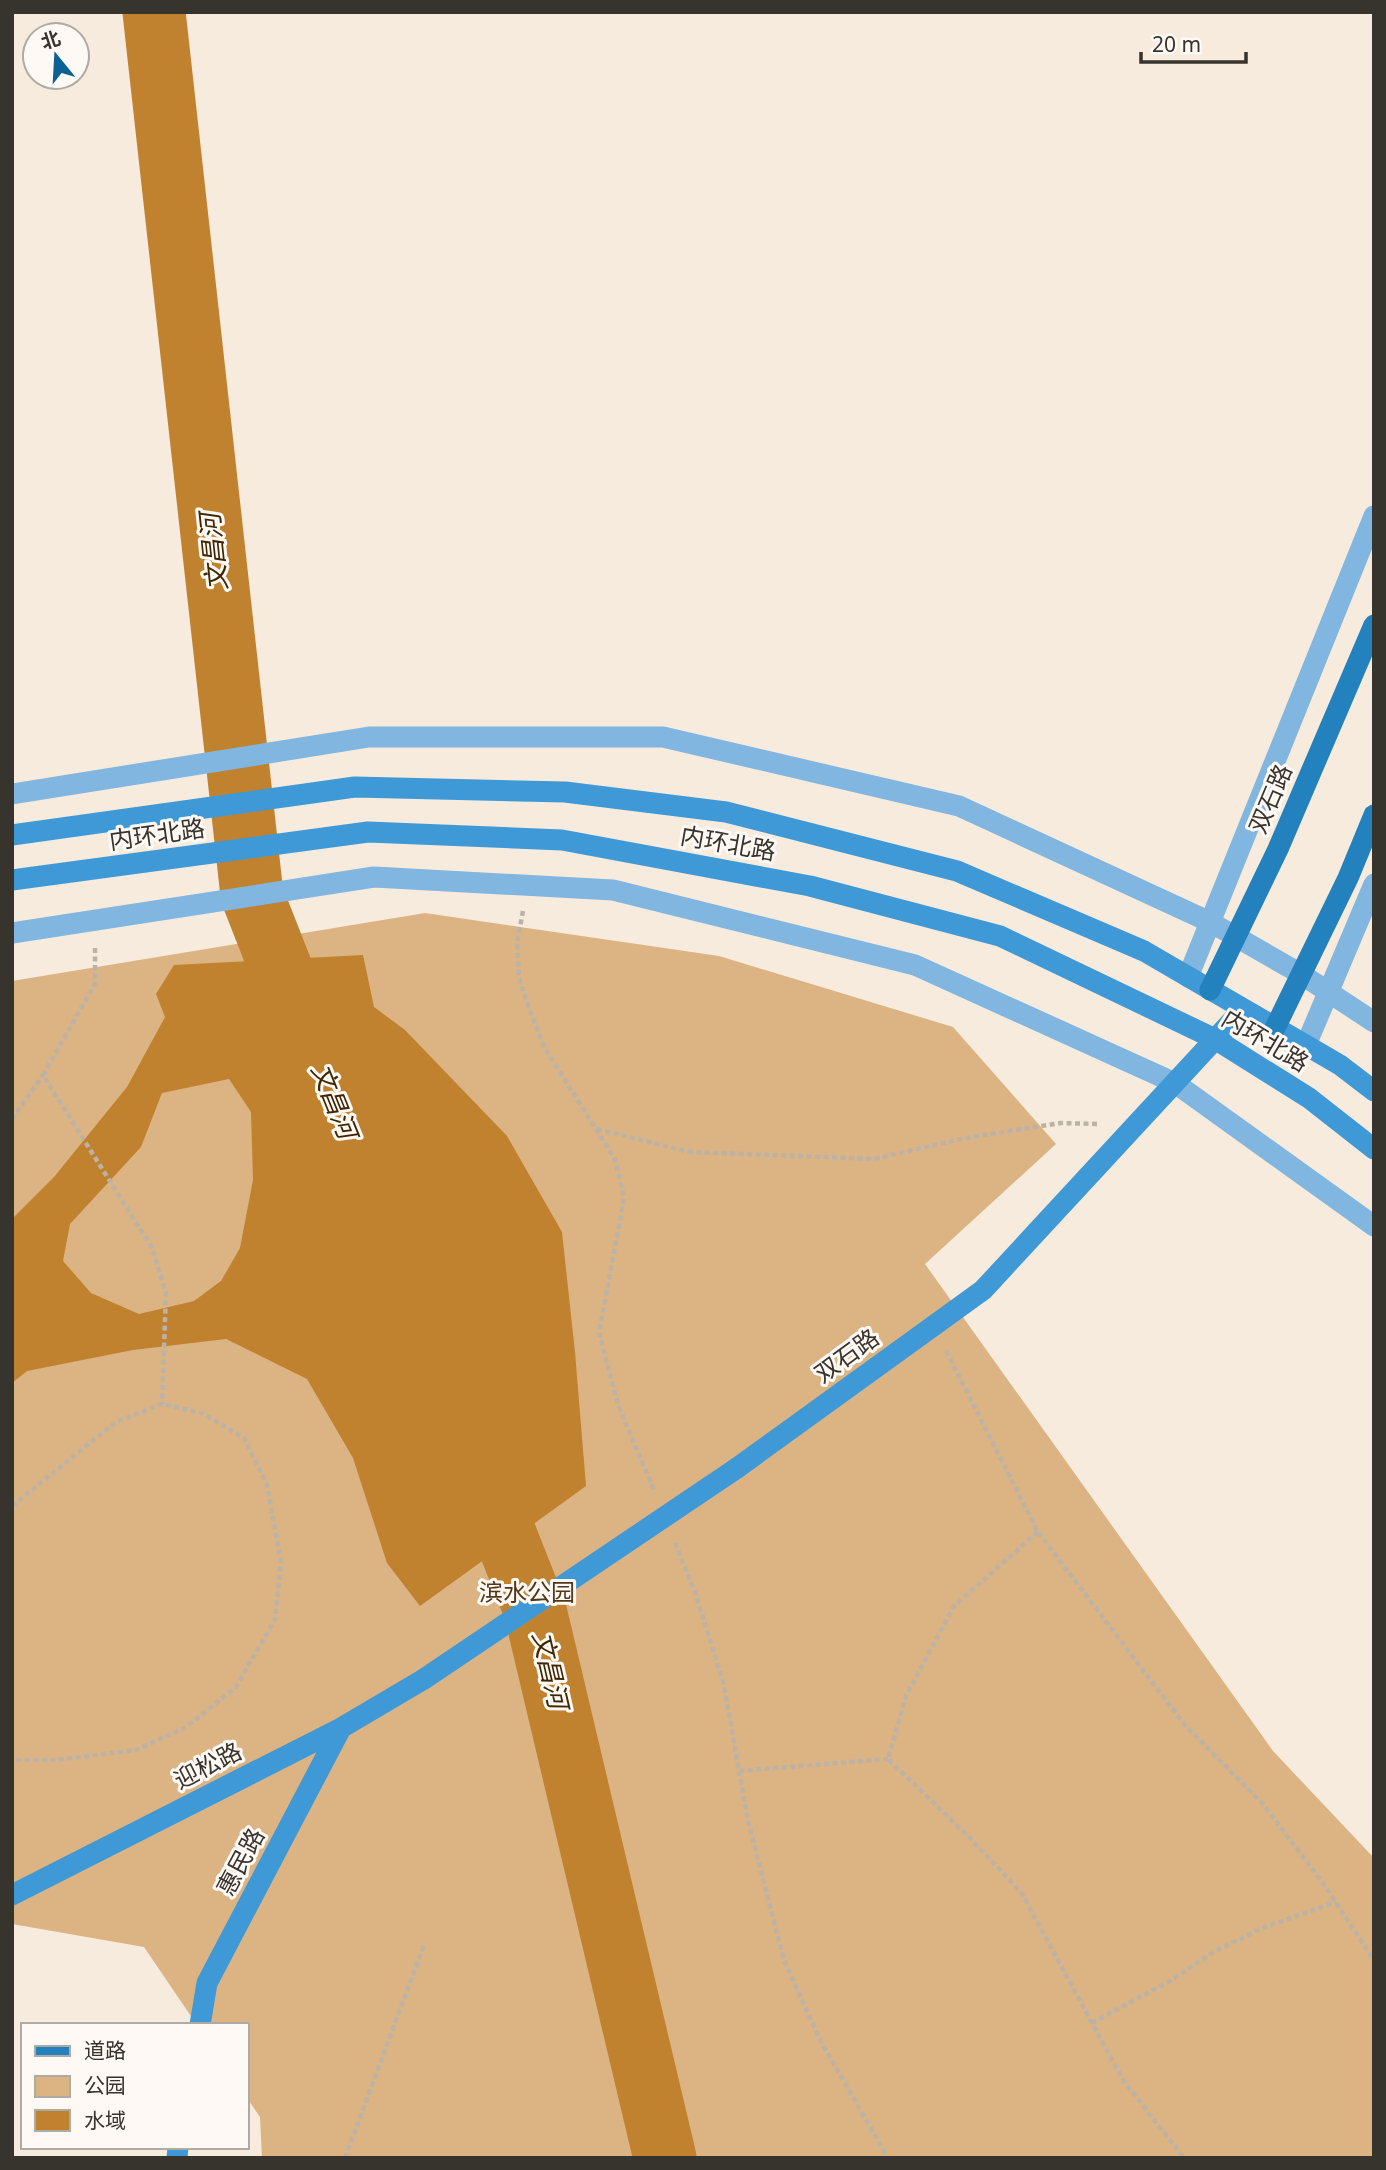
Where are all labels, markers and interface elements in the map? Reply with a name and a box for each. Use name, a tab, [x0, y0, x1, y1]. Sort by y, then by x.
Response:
north arrow	[21, 21, 91, 91]
scale bar	[1141, 21, 1246, 65]
text: 北	[38, 25, 64, 55]
text: 20 m	[1152, 30, 1201, 58]
water label: 文昌河	[191, 506, 235, 593]
street label: 双石路	[1240, 759, 1299, 838]
street label: 内环北路	[107, 810, 207, 857]
street label: 内环北路	[678, 818, 778, 867]
street label: 内环北路	[1216, 1001, 1315, 1079]
water label: 文昌河	[304, 1058, 368, 1148]
street label: 双石路	[807, 1320, 885, 1389]
park label: 滨水公园	[479, 1575, 575, 1608]
water label: 文昌河	[525, 1628, 578, 1717]
street label: 迎松路	[168, 1734, 247, 1796]
street label: 惠民路	[208, 1822, 271, 1901]
legend	[21, 2023, 248, 2149]
text: 道路	[84, 2036, 126, 2064]
text: 公园	[84, 2071, 126, 2099]
text: 水域	[84, 2106, 126, 2134]

